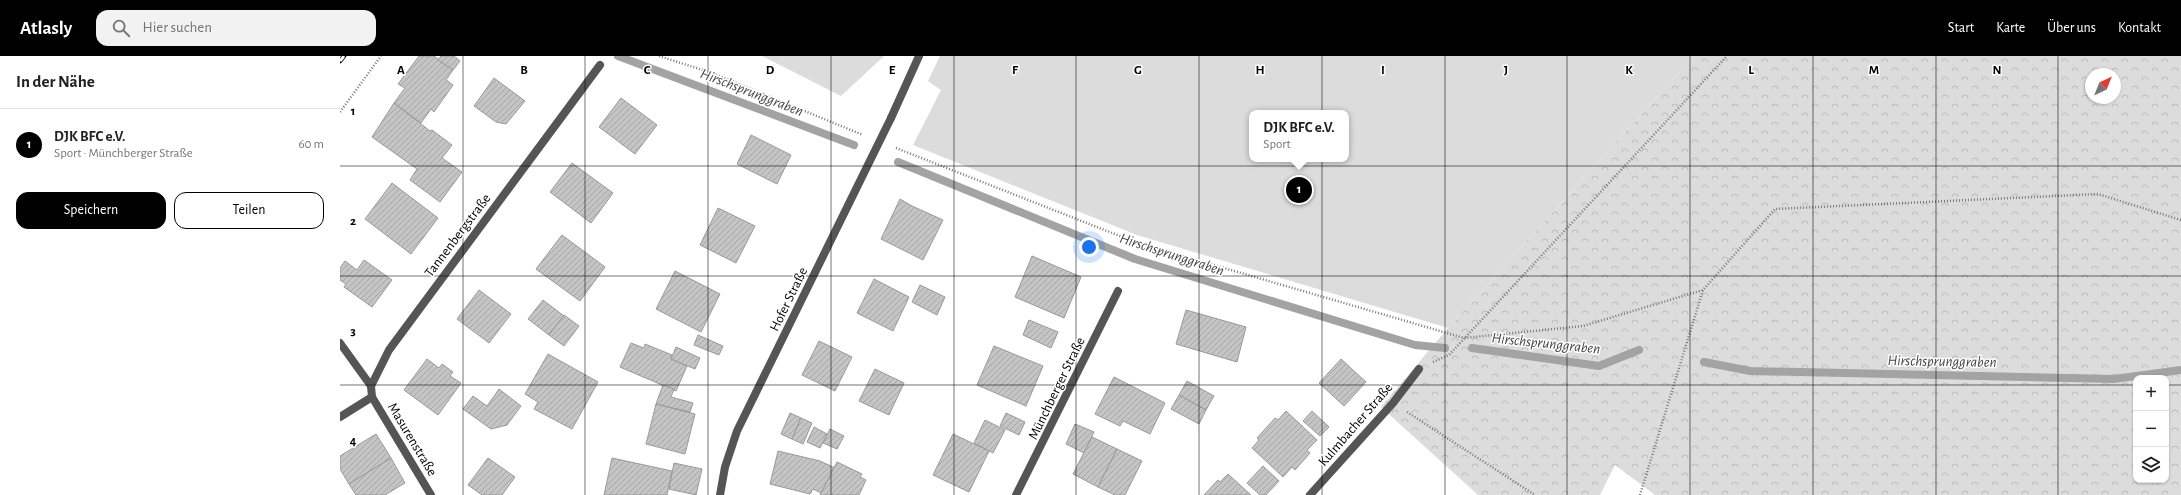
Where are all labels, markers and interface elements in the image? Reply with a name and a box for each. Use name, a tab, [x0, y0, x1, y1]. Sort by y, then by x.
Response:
search box	[96, 10, 376, 46]
icon: search	[110, 17, 132, 39]
text: Atlasly	[20, 19, 72, 38]
text: Hier suchen	[142, 20, 212, 35]
text: Start	[1948, 21, 1974, 35]
text: Karte	[1996, 21, 2025, 35]
text: Über uns	[2047, 21, 2096, 35]
text: Kontakt	[2118, 21, 2161, 35]
text: A	[397, 64, 405, 77]
text: B	[520, 64, 528, 77]
text: C	[644, 64, 651, 77]
text: D	[766, 64, 775, 77]
text: E	[889, 64, 896, 77]
text: F	[1012, 64, 1019, 77]
text: G	[1134, 64, 1142, 77]
text: H	[1255, 64, 1265, 77]
text: I	[1381, 64, 1385, 77]
text: J	[1504, 64, 1508, 77]
text: K	[1625, 64, 1633, 77]
text: L	[1748, 64, 1754, 77]
text: M	[1869, 64, 1879, 77]
text: N	[1992, 64, 2002, 77]
water label: Hirschsprunggraben	[698, 66, 805, 119]
north arrow	[2085, 68, 2121, 104]
text: In der Nähe	[16, 73, 95, 90]
text: 1	[351, 105, 355, 118]
popup	[1249, 110, 1349, 162]
text: DJK BFC e.V.	[1263, 120, 1335, 135]
text: DJK BFC e.V.	[54, 129, 126, 144]
text: 1	[27, 138, 31, 151]
text: 60 m	[298, 138, 324, 151]
text: Sport	[1263, 138, 1291, 151]
text: Sport · Münchberger Straße	[54, 147, 193, 160]
pin: 1	[1286, 175, 1312, 205]
street label: Tannenbergstraße	[422, 191, 493, 280]
button: Speichern	[16, 192, 166, 229]
button: Teilen	[174, 192, 324, 229]
text: 2	[350, 215, 356, 228]
water label: Hirschsprunggraben	[1118, 231, 1226, 278]
your location	[1079, 237, 1099, 257]
street label: Hofer Straße	[767, 265, 810, 334]
text: 3	[350, 325, 356, 338]
water label: Hirschsprunggraben	[1491, 330, 1601, 357]
street label: Münchberger Straße	[1026, 335, 1088, 442]
water label: Hirschsprunggraben	[1887, 353, 1997, 370]
map controls	[2133, 375, 2169, 483]
button: +	[2133, 375, 2169, 411]
street label: Kulmbacher Straße	[1316, 380, 1395, 469]
street label: Masurenstraße	[385, 401, 439, 478]
button: −	[2133, 411, 2169, 447]
text: 4	[350, 435, 357, 448]
button: layers	[2133, 447, 2169, 483]

